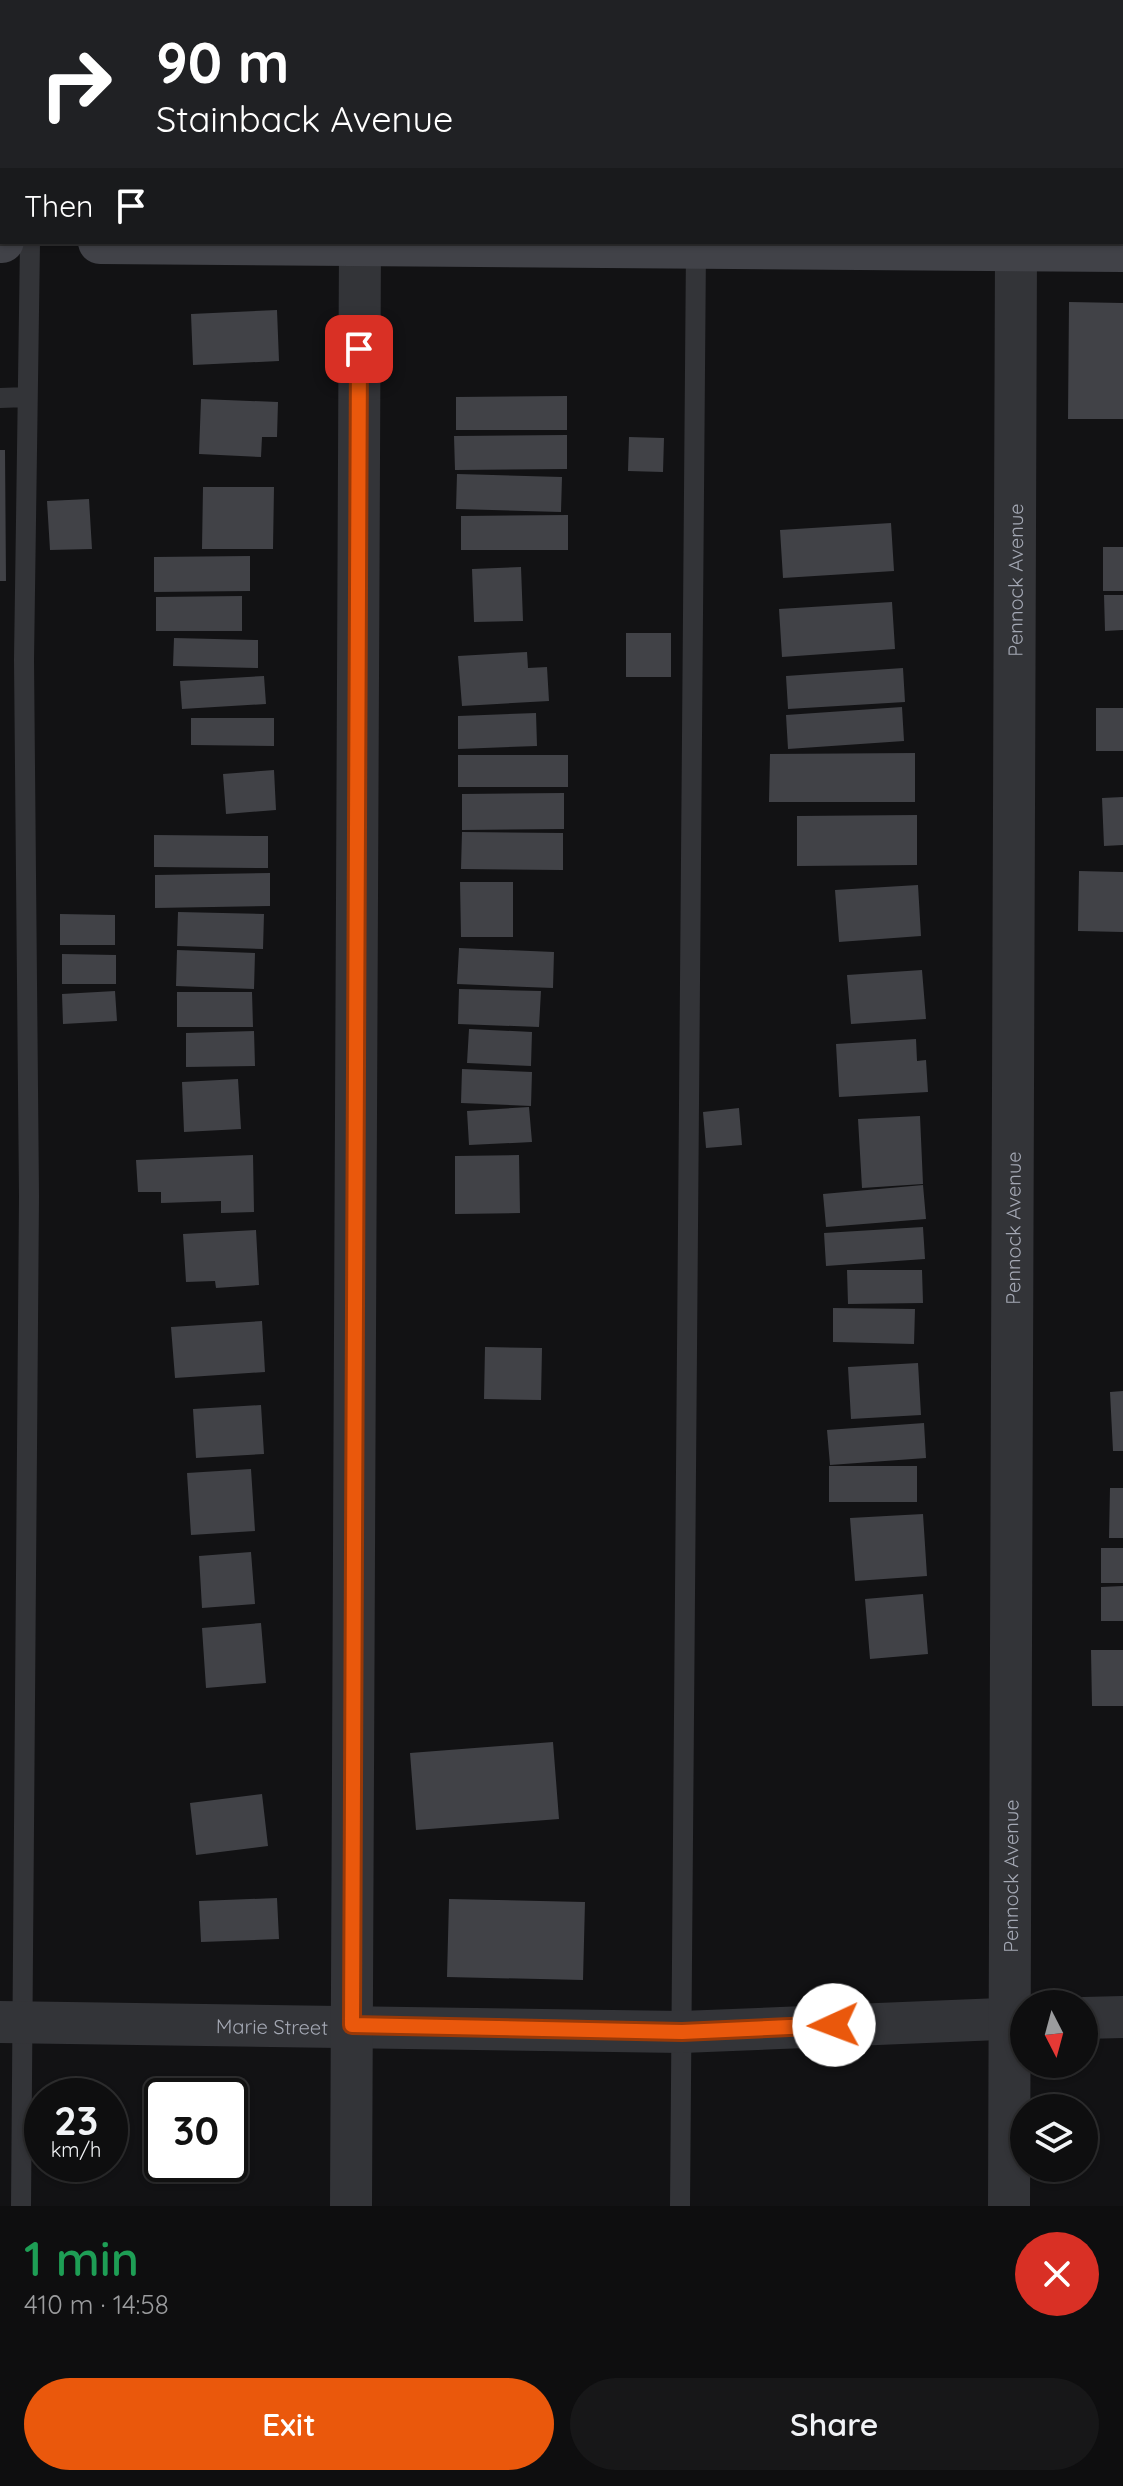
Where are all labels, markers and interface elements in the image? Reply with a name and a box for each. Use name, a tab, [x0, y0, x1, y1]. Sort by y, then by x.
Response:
text: 90 m	[156, 27, 290, 97]
icon: right	[24, 32, 128, 136]
text: Stainback Avenue	[156, 96, 453, 141]
icon: arrive	[109, 184, 153, 228]
text: Then	[24, 187, 93, 225]
pin	[325, 315, 393, 383]
icon: arrive	[337, 327, 381, 371]
street label: Pennock Avenue	[1002, 503, 1028, 657]
street label: Pennock Avenue	[1000, 1151, 1025, 1305]
street label: Pennock Avenue	[997, 1799, 1023, 1953]
position arrow	[792, 1983, 876, 2067]
north arrow	[1010, 1990, 1098, 2078]
map controls	[1010, 1990, 1098, 2182]
street label: Marie Street	[216, 2013, 328, 2039]
speed limit sign: 30	[144, 2078, 248, 2182]
button: layers	[1010, 2094, 1098, 2182]
text: 23	[54, 2095, 98, 2145]
text: km/h	[51, 2137, 101, 2162]
text: 1 min	[24, 2228, 139, 2288]
button: close	[1015, 2232, 1099, 2316]
text: 410 m · 14:58	[24, 2288, 169, 2321]
button: Exit	[24, 2378, 554, 2470]
button: Share	[570, 2378, 1099, 2470]

